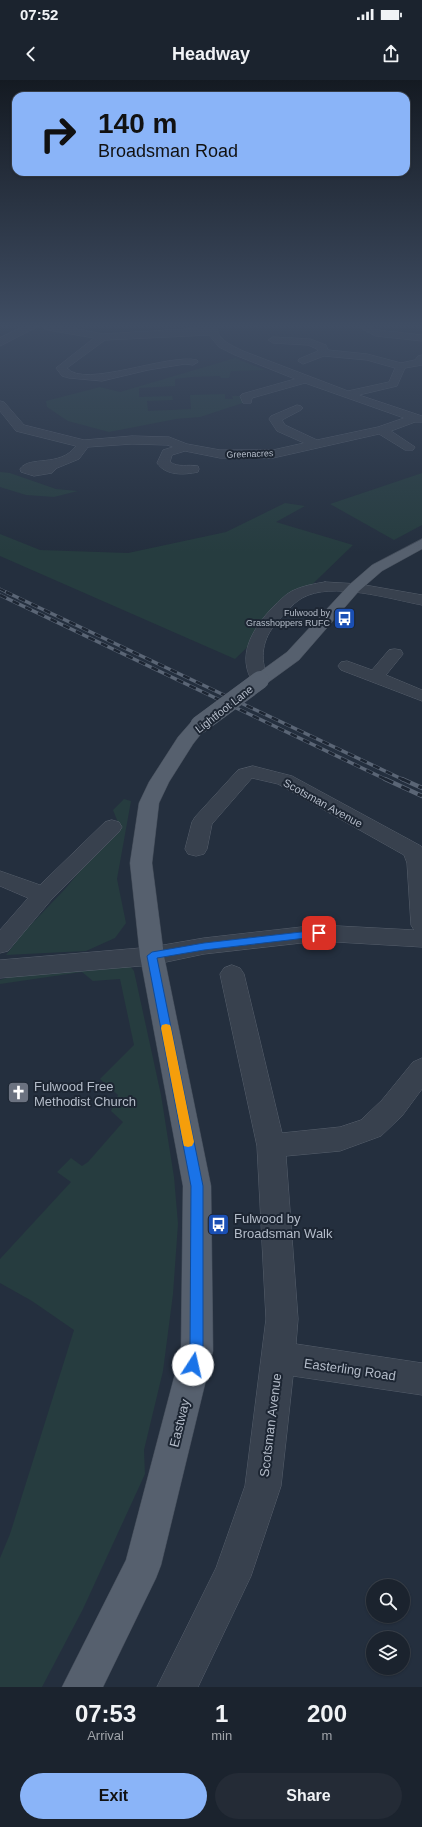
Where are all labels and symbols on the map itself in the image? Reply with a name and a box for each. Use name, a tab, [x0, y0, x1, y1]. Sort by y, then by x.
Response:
street label: Greenacres	[226, 448, 274, 460]
bus stop icon: Fulwood by Grasshoppers RUFC	[332, 605, 358, 631]
place label: Fulwood by Grasshoppers RUFC	[246, 608, 330, 628]
street label: Lightfoot Lane	[193, 683, 255, 735]
street label: Scotsman Avenue	[281, 776, 365, 830]
pin	[302, 916, 336, 950]
place label: Fulwood Free Methodist Church	[34, 1079, 136, 1109]
church icon: Fulwood Free Methodist Church	[6, 1080, 32, 1106]
place label: Fulwood by Broadsman Walk	[234, 1211, 333, 1241]
bus stop icon: Fulwood by Broadsman Walk	[206, 1212, 232, 1238]
position arrow	[172, 1344, 214, 1386]
street label: Easterling Road	[303, 1356, 397, 1383]
street label: Scotsman Avenue	[257, 1372, 284, 1478]
street label: Eastway	[166, 1397, 193, 1449]

